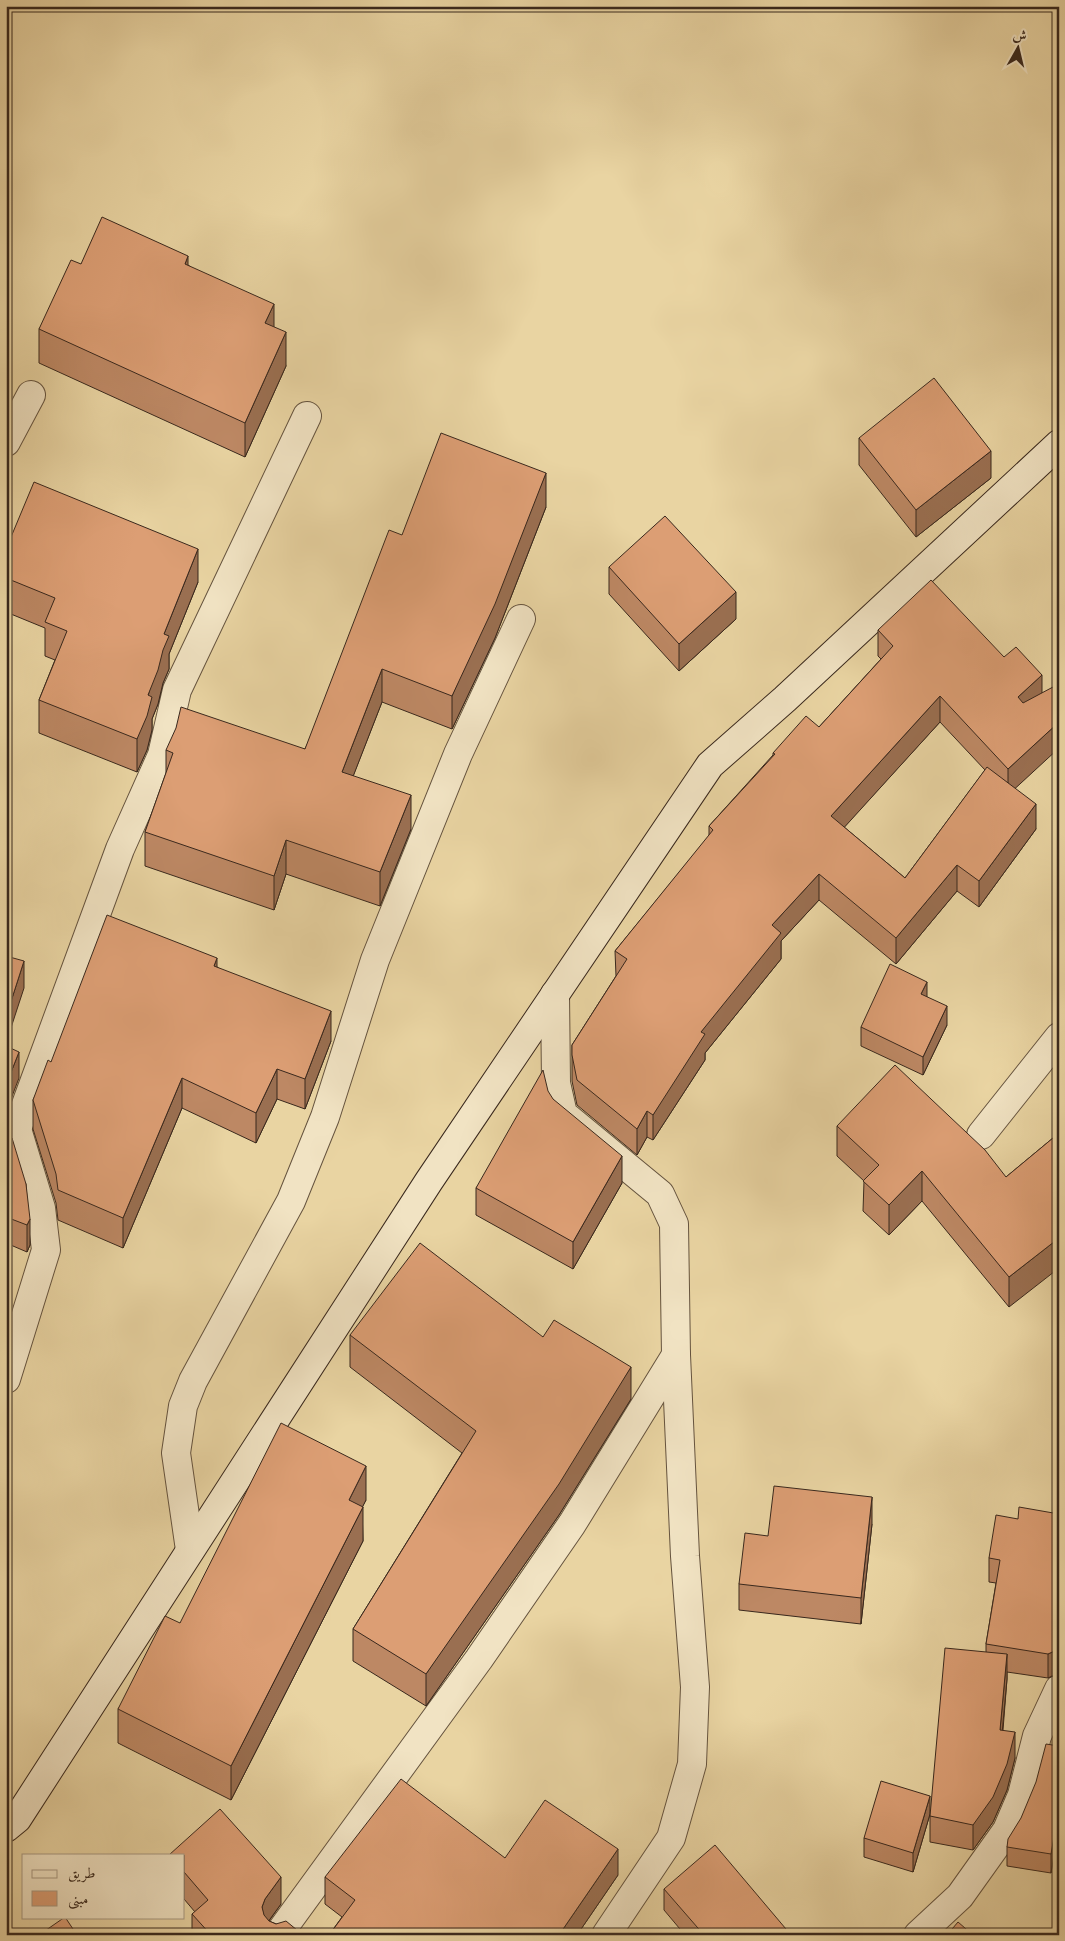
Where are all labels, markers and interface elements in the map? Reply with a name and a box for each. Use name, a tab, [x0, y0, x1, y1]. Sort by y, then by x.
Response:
north arrow	[992, 22, 1042, 72]
text: ش	[1011, 26, 1028, 47]
legend	[22, 1854, 185, 1918]
text: طريق	[68, 1864, 95, 1885]
text: مبنى	[68, 1890, 88, 1911]

